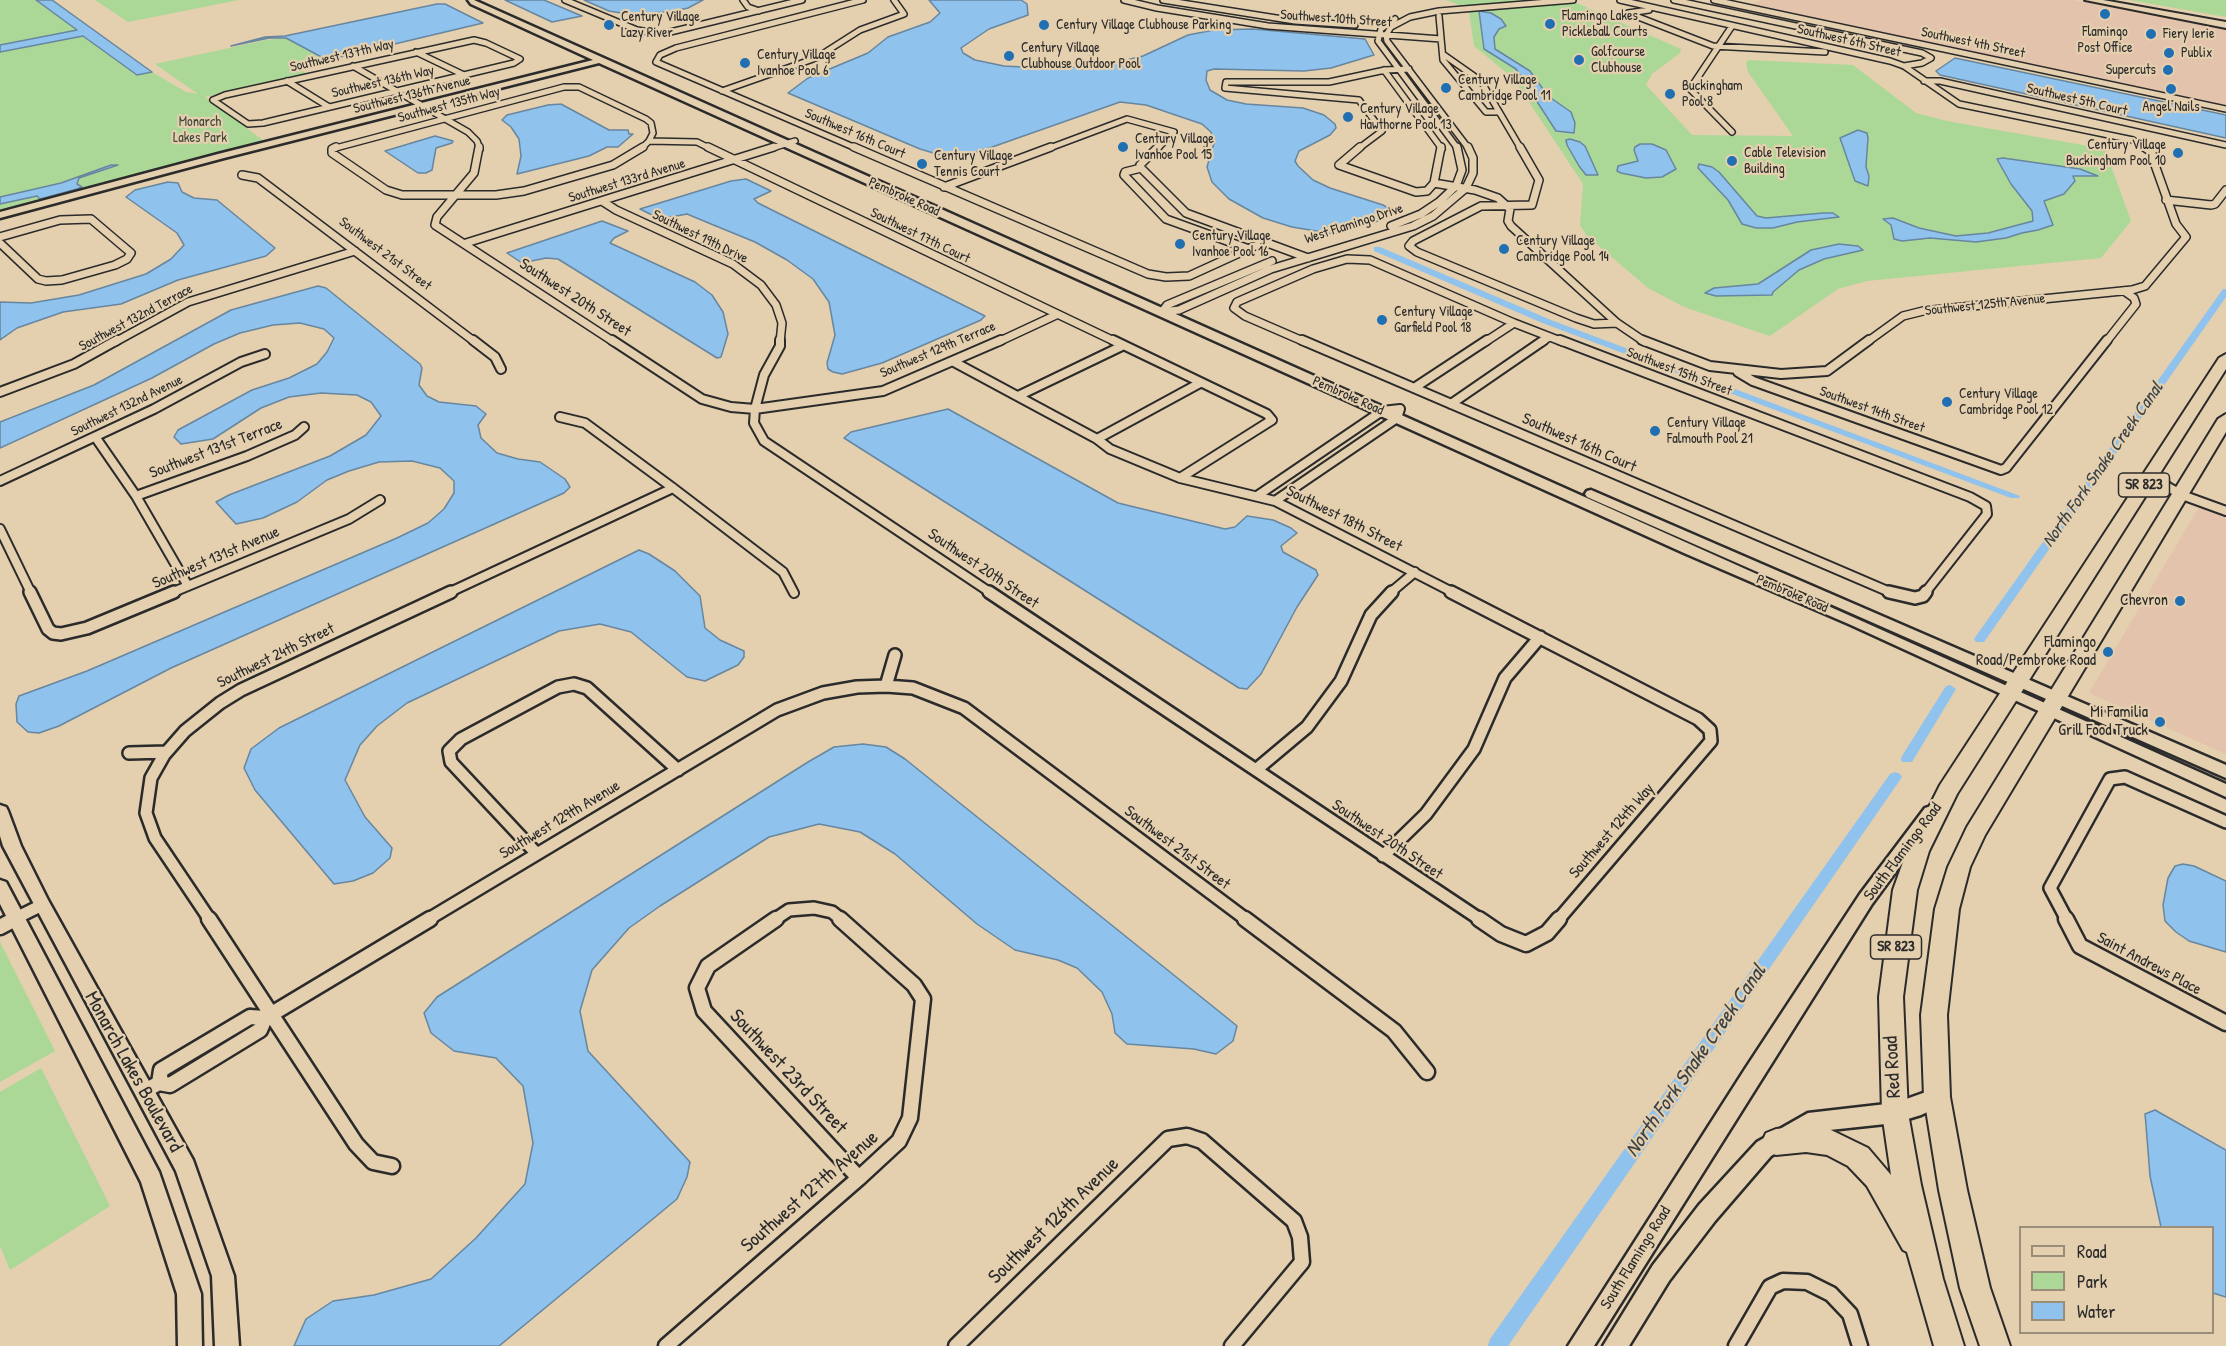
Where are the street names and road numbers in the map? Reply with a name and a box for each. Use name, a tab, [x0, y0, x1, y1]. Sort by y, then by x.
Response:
street label: Southwest 10th Street	[1280, 7, 1392, 31]
street label: Southwest 6th Street	[1795, 21, 1903, 61]
street label: Southwest 4th Street	[1920, 24, 2026, 62]
street label: Southwest 137th Way	[288, 36, 396, 76]
street label: Southwest 136th Way	[330, 62, 436, 102]
street label: Southwest 136th Avenue	[352, 72, 472, 118]
street label: Southwest 5th Court	[2025, 80, 2129, 120]
street label: Southwest 135th Way	[396, 83, 502, 127]
street label: Southwest 16th Court	[802, 105, 908, 163]
street label: Southwest 133rd Avenue	[567, 155, 687, 207]
street label: Pembroke Road	[866, 174, 942, 220]
street label: West Flamingo Drive	[1303, 200, 1405, 248]
street label: Southwest 17th Court	[867, 205, 973, 267]
street label: Southwest 19th Drive	[649, 207, 751, 267]
street label: Southwest 21st Street	[335, 214, 435, 294]
street label: Southwest 20th Street	[516, 255, 634, 341]
street label: Southwest 132nd Terrace	[76, 281, 196, 355]
street label: Southwest 125th Avenue	[1924, 290, 2046, 320]
street label: Southwest 129th Terrace	[878, 318, 998, 382]
street label: Southwest 15th Street	[1624, 344, 1734, 400]
street label: Southwest 132nd Avenue	[68, 372, 186, 440]
street label: Pembroke Road	[1310, 373, 1386, 419]
street label: Southwest 14th Street	[1817, 383, 1927, 437]
street label: Southwest 16th Court	[1519, 409, 1639, 477]
street label: Southwest 131st Terrace	[147, 415, 285, 483]
road number: SR 823	[2118, 473, 2170, 497]
street label: Southwest 18th Street	[1283, 482, 1405, 556]
street label: Southwest 131st Avenue	[150, 523, 282, 593]
street label: Southwest 20th Street	[924, 525, 1042, 613]
street label: Pembroke Road	[1754, 571, 1830, 617]
street label: Southwest 24th Street	[214, 619, 338, 693]
street label: Southwest 129th Avenue	[496, 776, 624, 864]
street label: Southwest 124th Way	[1566, 780, 1658, 882]
street label: Southwest 20th Street	[1328, 796, 1446, 884]
street label: South Flamingo Road	[1860, 799, 1946, 905]
street label: Southwest 21st Street	[1120, 802, 1234, 894]
street label: Saint Andrews Place	[2094, 928, 2204, 1000]
road number: SR 823	[1870, 935, 1922, 959]
street label: Monarch Lakes Boulevard	[79, 987, 187, 1157]
street label: Southwest 23rd Street	[724, 1005, 852, 1139]
street label: Red Road	[1879, 1035, 1907, 1099]
street label: Southwest 127th Avenue	[736, 1126, 884, 1258]
street label: Southwest 126th Avenue	[984, 1153, 1124, 1289]
street label: South Flamingo Road	[1597, 1203, 1675, 1313]

